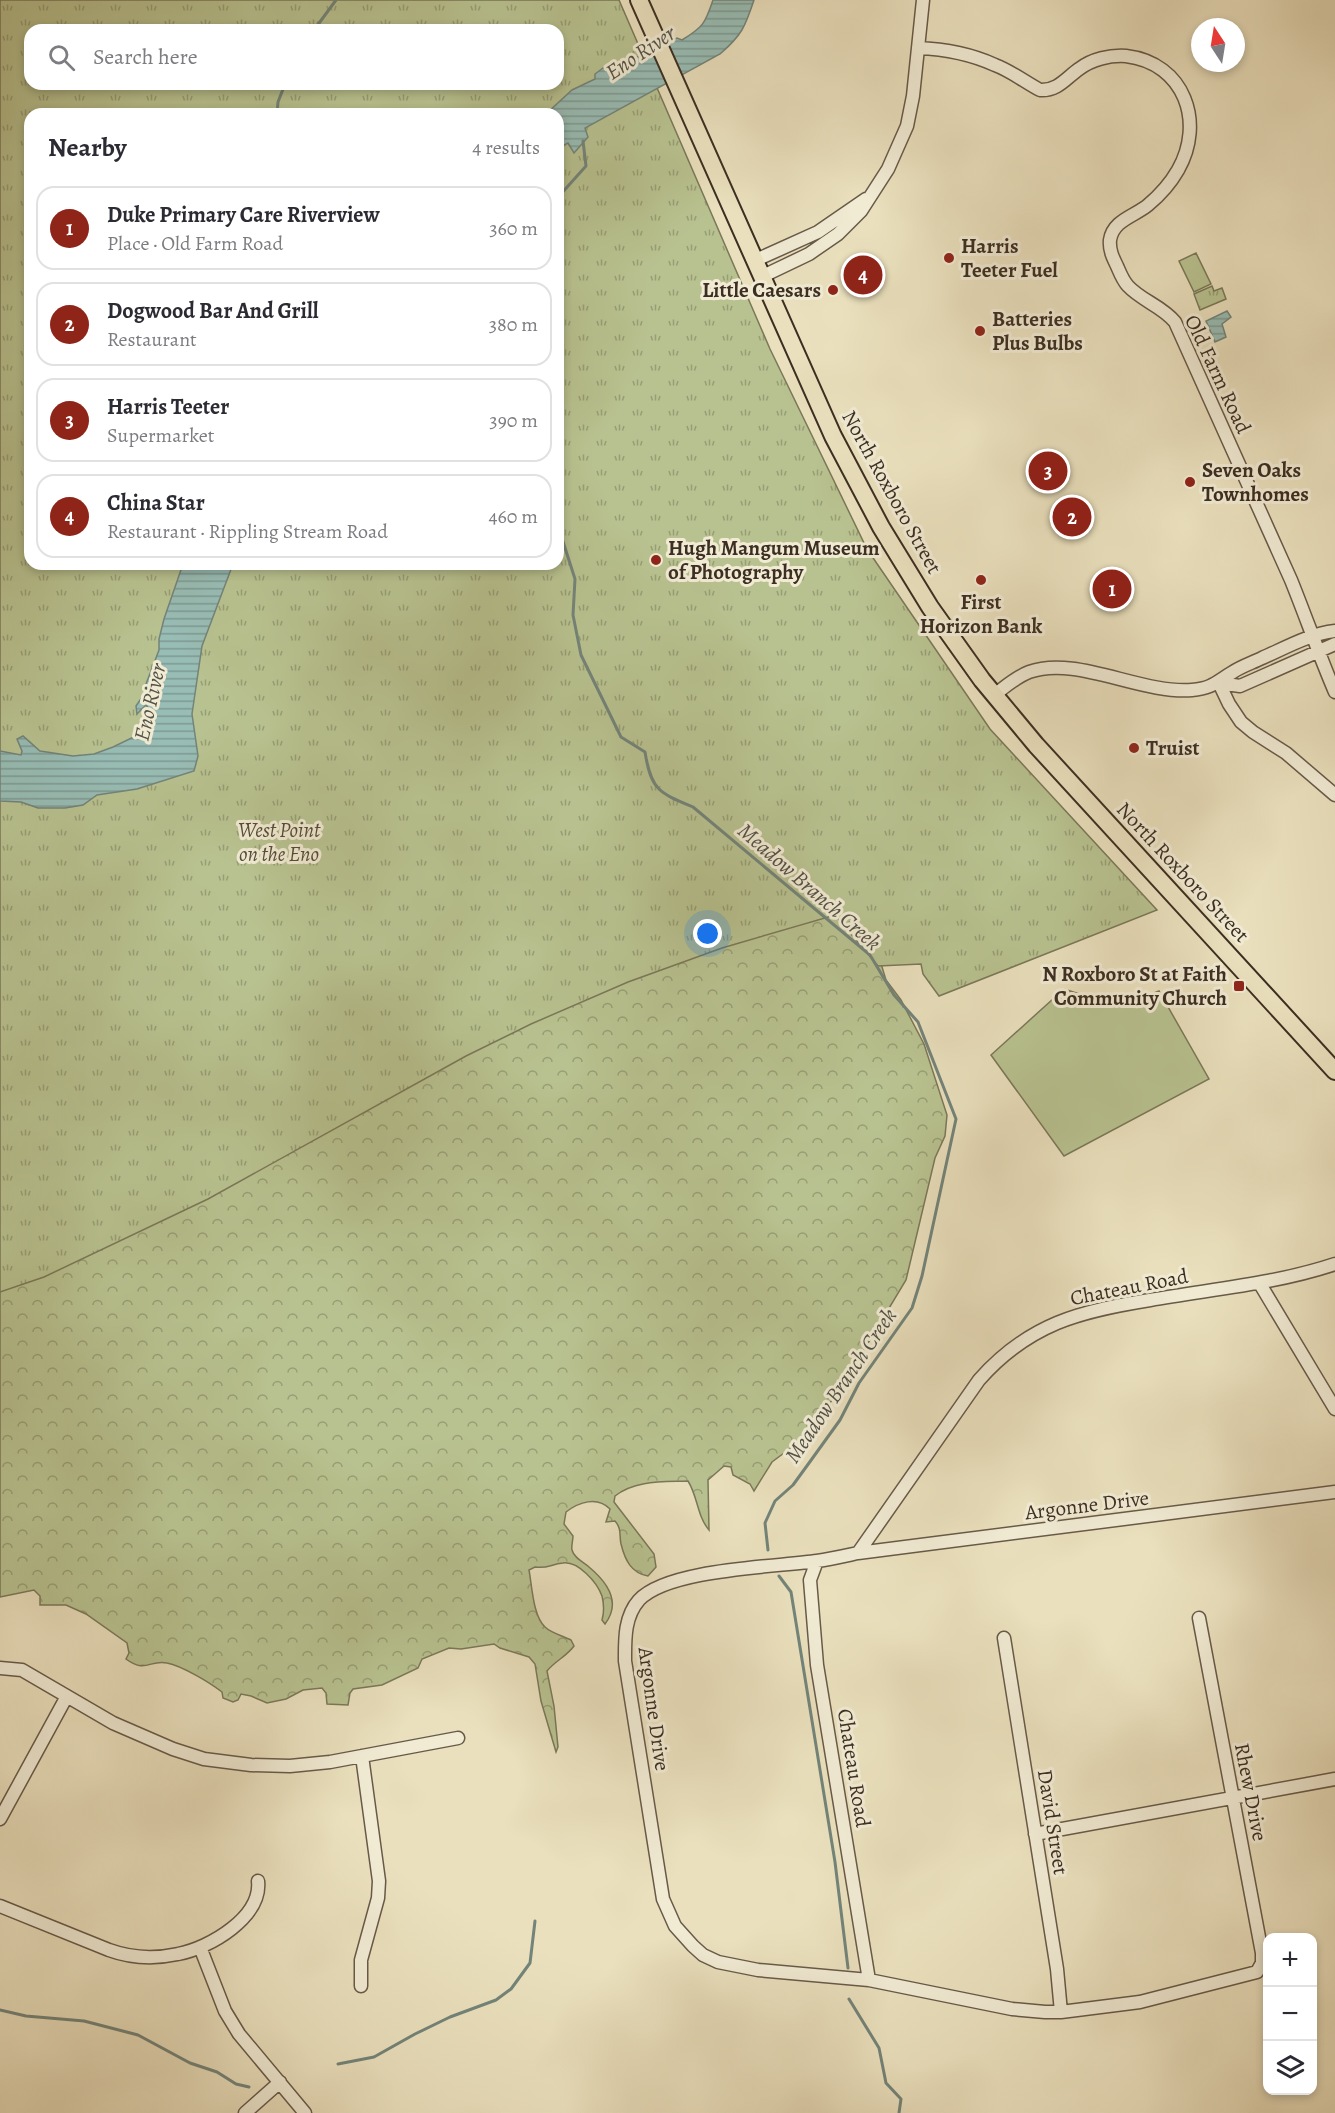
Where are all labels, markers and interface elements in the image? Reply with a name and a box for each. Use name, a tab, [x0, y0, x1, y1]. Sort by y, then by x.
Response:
water label: Eno River	[600, 18, 683, 87]
north arrow	[1191, 18, 1245, 72]
search box	[24, 24, 564, 90]
icon: search	[45, 41, 78, 74]
text: Search here	[93, 42, 198, 72]
text: Nearby	[48, 130, 127, 165]
text: 4 results	[472, 134, 540, 161]
text: Duke Primary Care Riverview	[107, 200, 380, 230]
text: 1	[66, 215, 73, 242]
text: 360 m	[489, 215, 538, 242]
text: Place · Old Farm Road	[107, 230, 283, 257]
place label: Harris Teeter Fuel	[961, 232, 1058, 284]
marker: Harris Teeter Fuel	[942, 251, 956, 265]
pin: 4	[844, 252, 882, 298]
place label: Little Caesars	[702, 276, 821, 304]
marker: Little Caesars	[826, 283, 840, 297]
text: Dogwood Bar And Grill	[107, 296, 319, 326]
place label: Batteries Plus Bulbs	[992, 305, 1083, 357]
street label: Old Farm Road	[1178, 310, 1258, 439]
text: 2	[65, 311, 74, 338]
text: 380 m	[489, 311, 538, 338]
marker: Batteries Plus Bulbs	[973, 324, 987, 338]
text: Restaurant	[107, 326, 197, 353]
text: Harris Teeter	[107, 392, 229, 422]
street label: North Roxboro Street	[835, 405, 949, 579]
text: 3	[65, 407, 74, 434]
text: 390 m	[489, 407, 538, 434]
text: Supermarket	[107, 422, 214, 449]
pin: 3	[1028, 448, 1068, 494]
place label: Seven Oaks Townhomes	[1202, 456, 1309, 508]
marker: Seven Oaks Townhomes	[1183, 475, 1197, 489]
text: China Star	[107, 488, 205, 518]
pin: 2	[1052, 494, 1092, 540]
text: 4	[65, 503, 74, 530]
text: 460 m	[488, 503, 538, 530]
text: Restaurant · Rippling Stream Road	[107, 518, 388, 545]
place label: Hugh Mangum Museum of Photography	[668, 534, 880, 586]
marker: Hugh Mangum Museum of Photography	[649, 553, 663, 567]
pin: 1	[1092, 566, 1132, 612]
marker: First Horizon Bank	[974, 573, 988, 587]
place label: First Horizon Bank	[920, 588, 1043, 640]
water label: Eno River	[127, 659, 174, 744]
place label: Truist	[1146, 734, 1199, 762]
marker: Truist	[1127, 741, 1141, 755]
street label: North Roxboro Street	[1110, 796, 1256, 948]
park label: West Point on the Eno	[238, 816, 321, 868]
water label: Meadow Branch Creek	[731, 816, 888, 957]
your location	[693, 919, 722, 948]
place label: N Roxboro St at Faith Community Church	[1042, 960, 1227, 1012]
marker: N Roxboro St at Faith Community Church	[1232, 979, 1246, 993]
street label: Chateau Road	[1068, 1262, 1191, 1312]
water label: Meadow Branch Creek	[778, 1302, 904, 1469]
street label: Argonne Drive	[1022, 1484, 1151, 1527]
street label: Argonne Drive	[631, 1644, 677, 1773]
street label: Chateau Road	[831, 1707, 877, 1830]
street label: Rhew Drive	[1228, 1741, 1274, 1843]
street label: David Street	[1031, 1767, 1075, 1877]
map controls	[1263, 1933, 1317, 2095]
button: +	[1263, 1933, 1317, 1987]
button: −	[1263, 1987, 1317, 2041]
button: layers	[1263, 2041, 1317, 2095]

